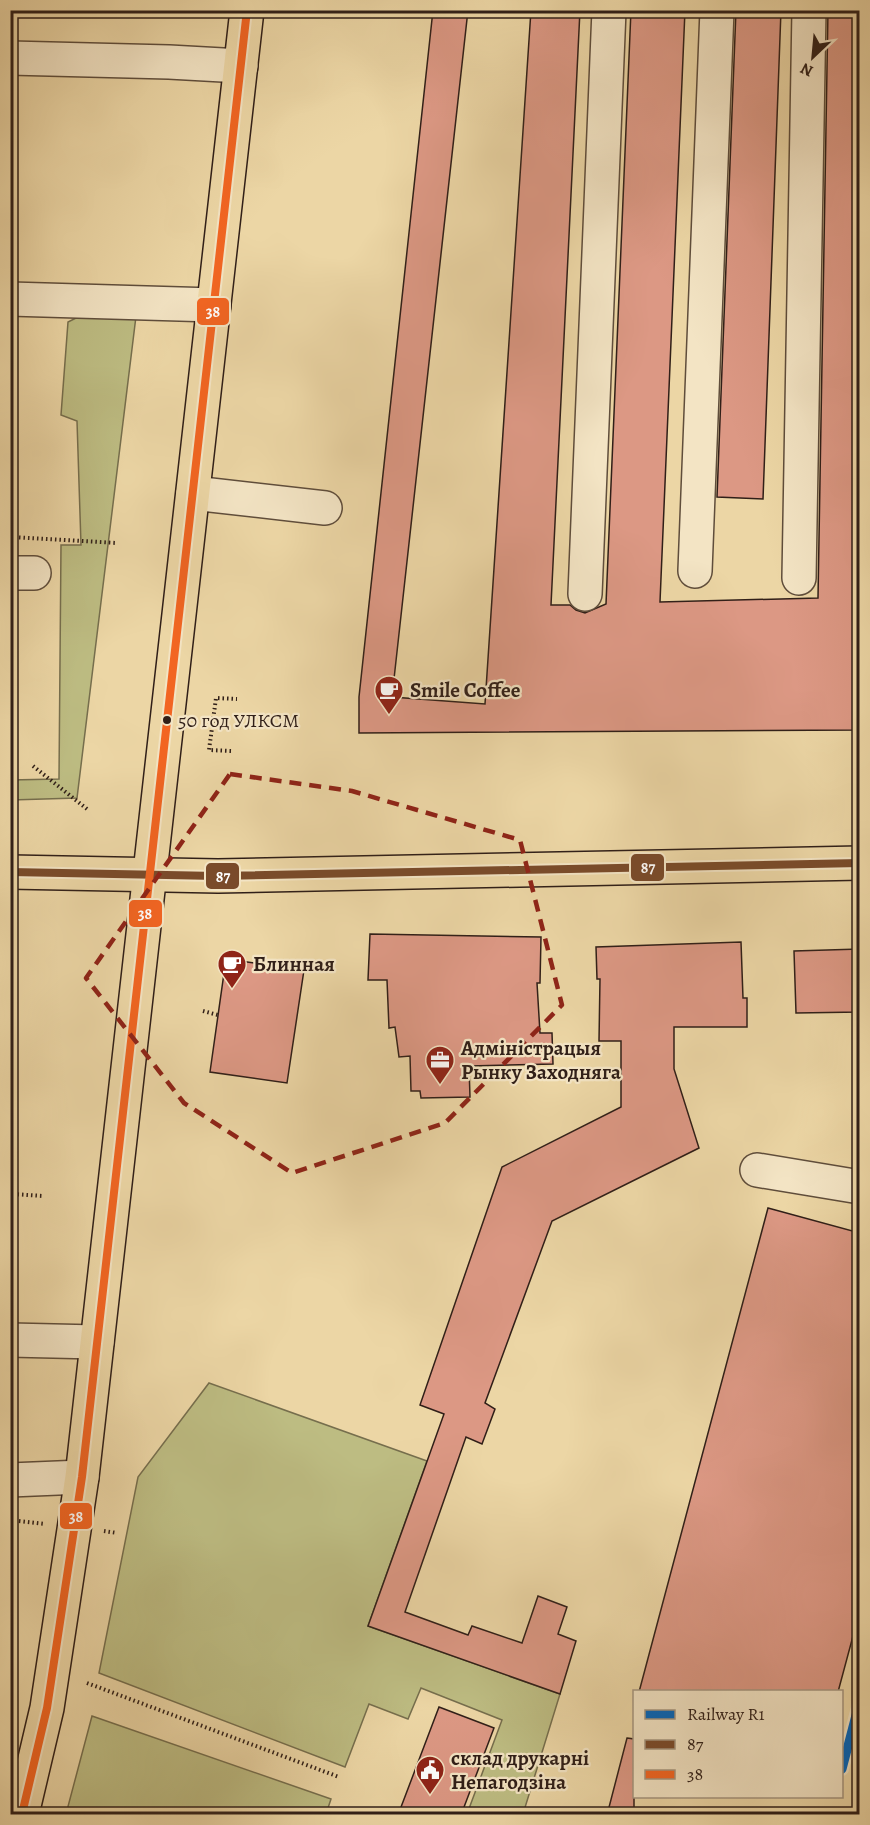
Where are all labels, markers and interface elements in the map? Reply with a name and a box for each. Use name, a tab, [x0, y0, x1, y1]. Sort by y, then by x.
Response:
north arrow	[783, 27, 843, 87]
text: N	[796, 57, 817, 82]
line badge: 38	[196, 297, 230, 326]
text: 38	[206, 301, 221, 323]
cafe icon: Smile Coffee	[373, 674, 405, 716]
place label: Smile Coffee	[410, 676, 521, 704]
place label: 50 год УЛКСМ	[178, 707, 299, 734]
marker: 50 год УЛКСМ	[161, 714, 173, 726]
line badge: 87	[630, 853, 665, 882]
text: 87	[641, 857, 655, 879]
line badge: 87	[205, 862, 240, 890]
text: 87	[216, 866, 230, 888]
line badge: 38	[128, 899, 163, 928]
text: 38	[138, 903, 153, 925]
cafe icon: Блинная	[216, 948, 248, 990]
place label: Блинная	[253, 950, 335, 978]
place label: Адміністрацыя Рынку Заходняга	[460, 1034, 621, 1086]
office icon: Адміністрацыя Рынку Заходняга	[424, 1044, 456, 1086]
line badge: 38	[59, 1502, 93, 1530]
text: 38	[69, 1506, 84, 1528]
legend	[633, 1690, 843, 1798]
text: Railway R1	[687, 1702, 765, 1726]
text: 87	[687, 1732, 704, 1756]
place label: склад друкарні Непагодзіна	[451, 1744, 589, 1796]
public building icon: склад друкарні Непагодзіна	[414, 1754, 446, 1796]
text: 38	[687, 1762, 703, 1786]

